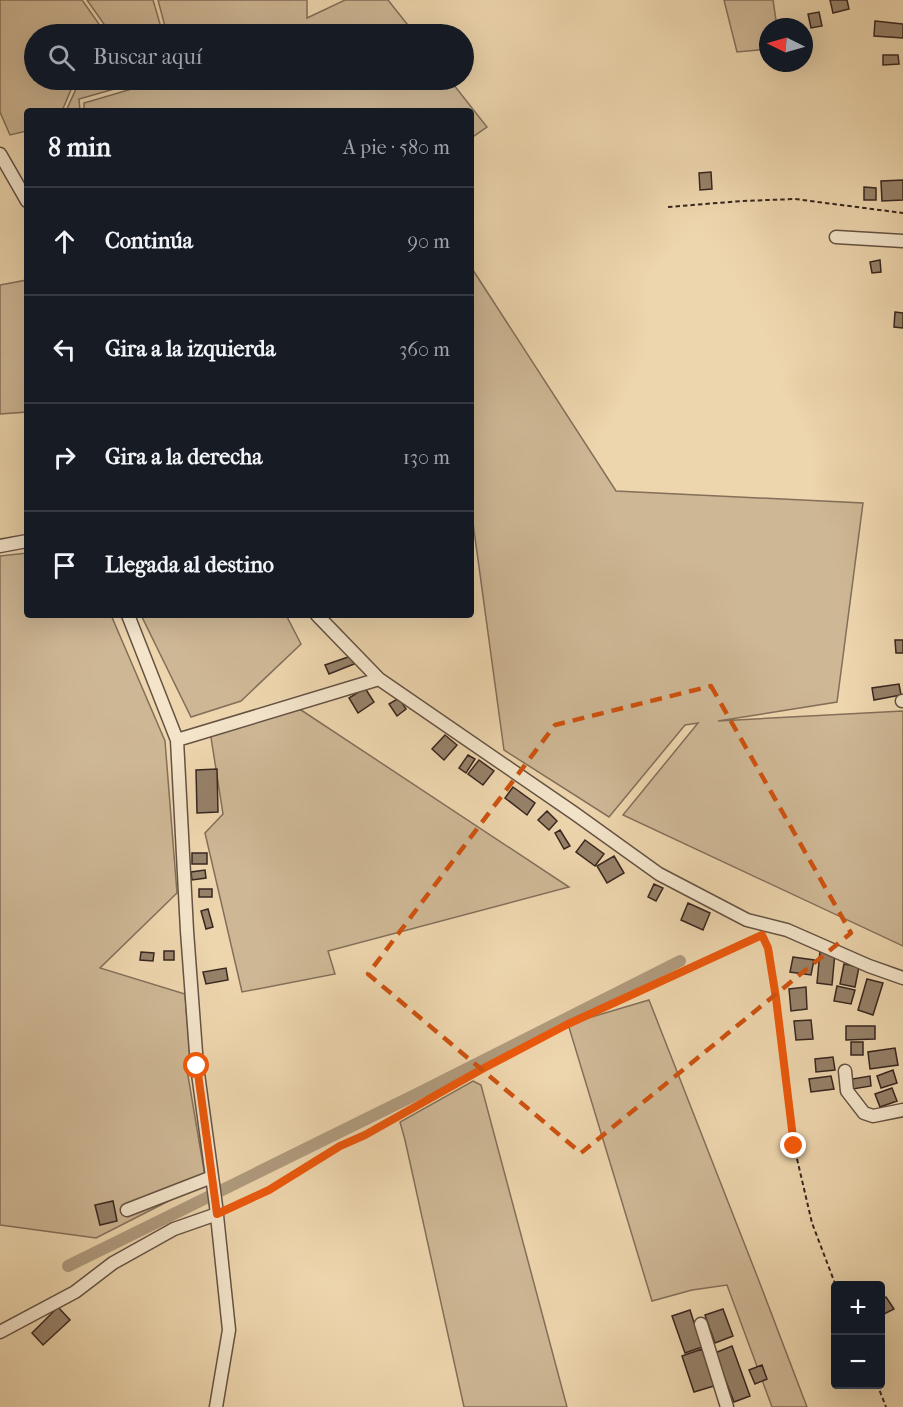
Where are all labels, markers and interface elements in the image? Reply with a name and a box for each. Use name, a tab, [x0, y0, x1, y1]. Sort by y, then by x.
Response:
north arrow	[759, 18, 813, 72]
search box	[24, 24, 474, 90]
icon: search	[45, 41, 78, 74]
text: Buscar aquí	[93, 44, 202, 70]
text: 8 min	[48, 132, 111, 163]
text: A pie · 580 m	[343, 136, 450, 159]
icon: ahead	[48, 225, 81, 258]
text: Continúa	[105, 228, 193, 254]
text: 90 m	[408, 230, 450, 253]
icon: left	[48, 333, 81, 366]
text: Gira a la izquierda	[105, 336, 276, 362]
text: 360 m	[399, 338, 450, 361]
icon: right	[48, 441, 81, 474]
text: Gira a la derecha	[105, 444, 262, 470]
text: 130 m	[403, 446, 450, 469]
icon: arrive	[48, 549, 81, 582]
text: Llegada al destino	[105, 552, 274, 578]
route start	[183, 1052, 209, 1078]
route end	[780, 1132, 806, 1158]
map controls	[831, 1281, 885, 1389]
button: +	[831, 1281, 885, 1335]
button: −	[831, 1335, 885, 1389]

